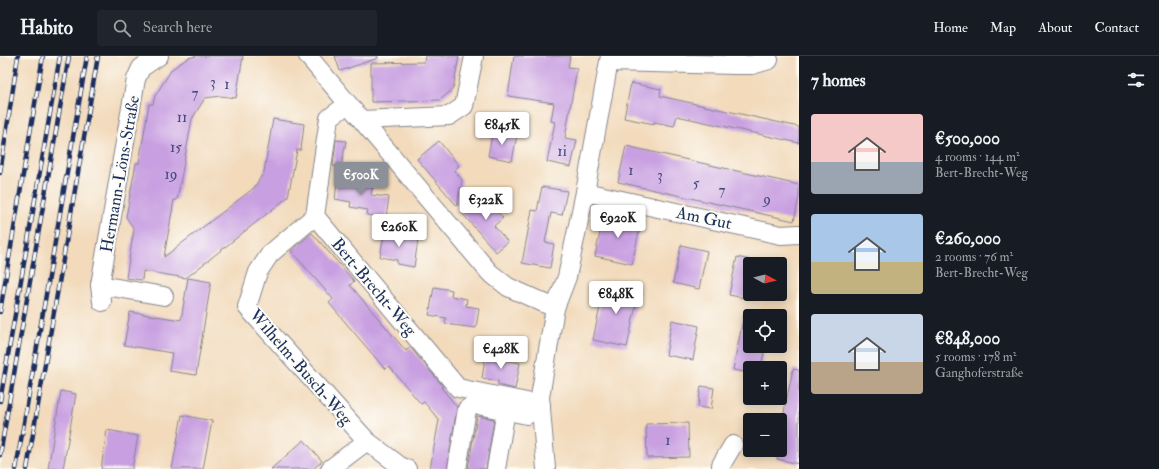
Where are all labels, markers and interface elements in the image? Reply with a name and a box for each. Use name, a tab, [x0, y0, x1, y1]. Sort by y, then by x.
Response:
search box	[97, 10, 377, 46]
text: Habito	[20, 16, 73, 40]
icon: search	[111, 17, 133, 39]
text: Search here	[143, 18, 212, 37]
text: Home	[933, 19, 968, 36]
text: Map	[990, 19, 1016, 36]
text: About	[1038, 19, 1072, 36]
text: Contact	[1094, 19, 1139, 36]
icon: filters	[1125, 69, 1147, 91]
text: 7 homes	[811, 70, 866, 91]
house number: 3	[210, 73, 216, 92]
house number: 1	[224, 75, 230, 94]
house number: 7	[192, 84, 199, 103]
street label: Hermann-Löns-Straße	[96, 94, 144, 254]
house number: 11	[177, 108, 187, 127]
pin: €845K	[474, 112, 530, 146]
text: €845K	[484, 117, 520, 133]
text: €500,000	[935, 128, 1000, 149]
icon: home	[843, 130, 891, 178]
house number: 15	[170, 138, 182, 157]
house number: 1i	[557, 142, 567, 161]
text: 4 rooms · 144 m²	[935, 149, 1020, 165]
house number: 1	[628, 161, 634, 180]
pin: €500K	[333, 162, 389, 196]
house number: 19	[165, 165, 177, 184]
text: Bert-Brecht-Weg	[935, 165, 1028, 181]
house number: 3	[657, 166, 663, 185]
text: €500K	[343, 167, 379, 183]
house number: 5	[693, 174, 700, 193]
house number: 7	[719, 181, 726, 200]
pin: €322K	[458, 187, 514, 221]
house number: 9	[762, 190, 771, 209]
text: €322K	[469, 192, 503, 208]
street label: Am Gut	[673, 202, 734, 234]
pin: €920K	[590, 205, 646, 239]
text: €920K	[600, 210, 636, 226]
pin: €260K	[371, 214, 427, 248]
text: €260K	[381, 219, 417, 235]
text: €260,000	[935, 228, 1001, 249]
icon: home	[843, 230, 891, 278]
street label: Bert-Brecht-Weg	[327, 234, 421, 341]
text: 2 rooms · 76 m²	[935, 249, 1013, 265]
north arrow	[743, 257, 787, 301]
map controls	[743, 257, 787, 457]
text: Bert-Brecht-Weg	[935, 265, 1028, 281]
pin: €848K	[588, 281, 644, 315]
text: €848K	[598, 286, 634, 302]
street label: Wilhelm-Busch-Weg	[244, 304, 358, 430]
button: locate	[743, 309, 787, 353]
text: €848,000	[935, 328, 1000, 349]
icon: home	[843, 330, 891, 378]
pin: €428K	[473, 336, 529, 370]
text: €428K	[483, 341, 519, 357]
text: 5 rooms · 178 m²	[935, 349, 1017, 365]
button: +	[743, 361, 787, 405]
text: Ganghoferstraße	[935, 365, 1023, 381]
button: −	[743, 413, 787, 457]
house number: 1	[665, 431, 671, 450]

